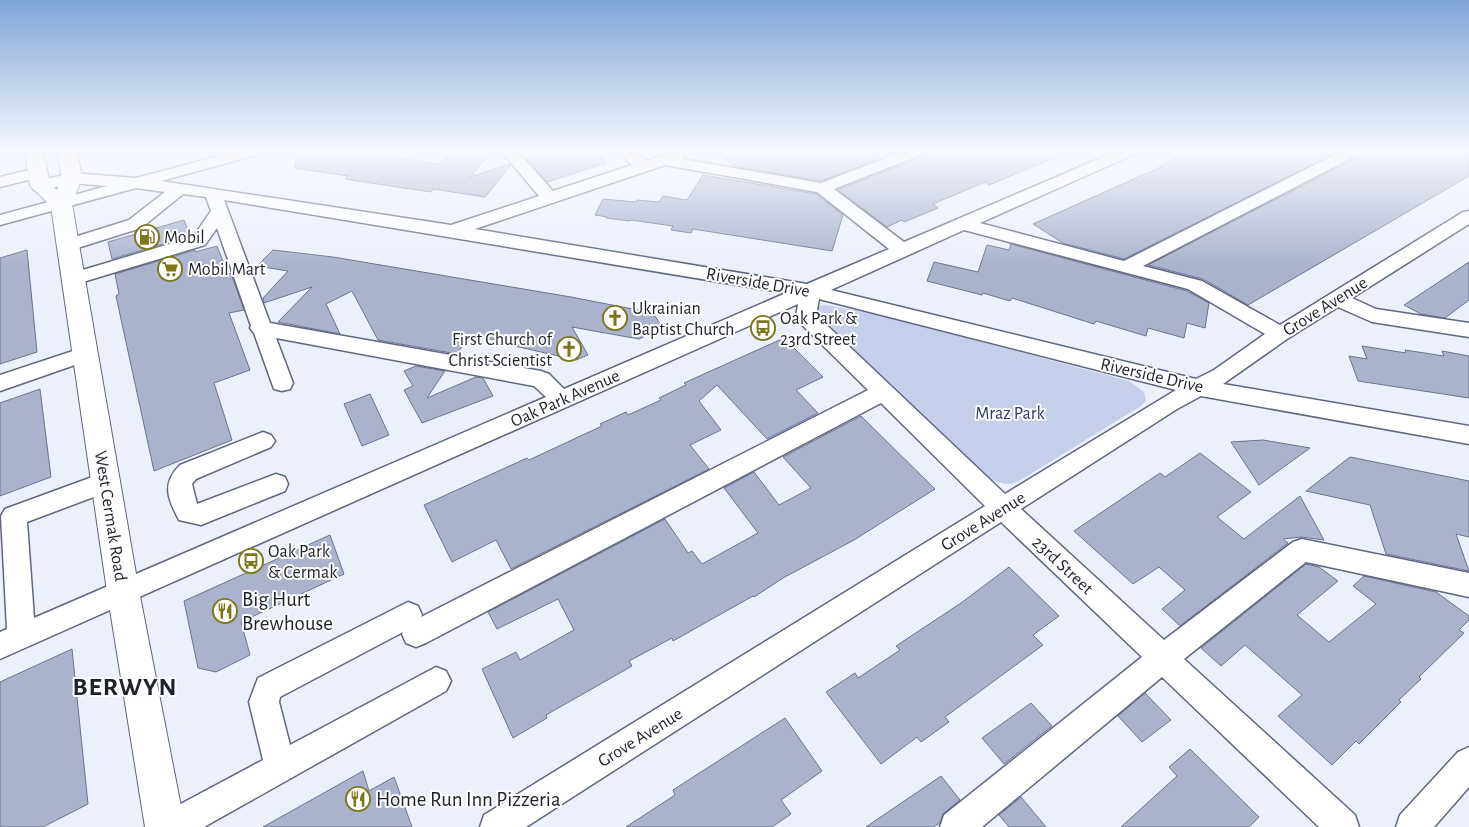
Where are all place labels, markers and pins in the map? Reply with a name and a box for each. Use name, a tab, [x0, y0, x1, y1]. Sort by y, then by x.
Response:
fuel station icon: Mobil	[134, 224, 160, 250]
place label: Mobil	[164, 229, 205, 247]
supermarket icon: Mobil Mart	[157, 256, 183, 282]
place label: Mobil Mart	[188, 261, 266, 279]
place label: Ukrainian Baptist Church	[632, 300, 734, 339]
church icon: Ukrainian Baptist Church	[602, 305, 628, 331]
place label: Oak Park & 23rd Street	[780, 310, 858, 349]
bus stop icon: Oak Park & 23rd Street	[750, 315, 776, 341]
place label: First Church of Christ Scientist	[448, 331, 554, 370]
church icon: First Church of Christ Scientist	[556, 336, 582, 362]
place label: Oak Park & Cermak	[268, 543, 338, 582]
bus stop icon: Oak Park & Cermak	[238, 548, 264, 574]
place label: Big Hurt Brewhouse	[242, 589, 333, 634]
restaurant icon: Big Hurt Brewhouse	[212, 598, 238, 624]
restaurant icon: Home Run Inn Pizzeria	[345, 786, 371, 812]
place label: Home Run Inn Pizzeria	[376, 789, 561, 810]

